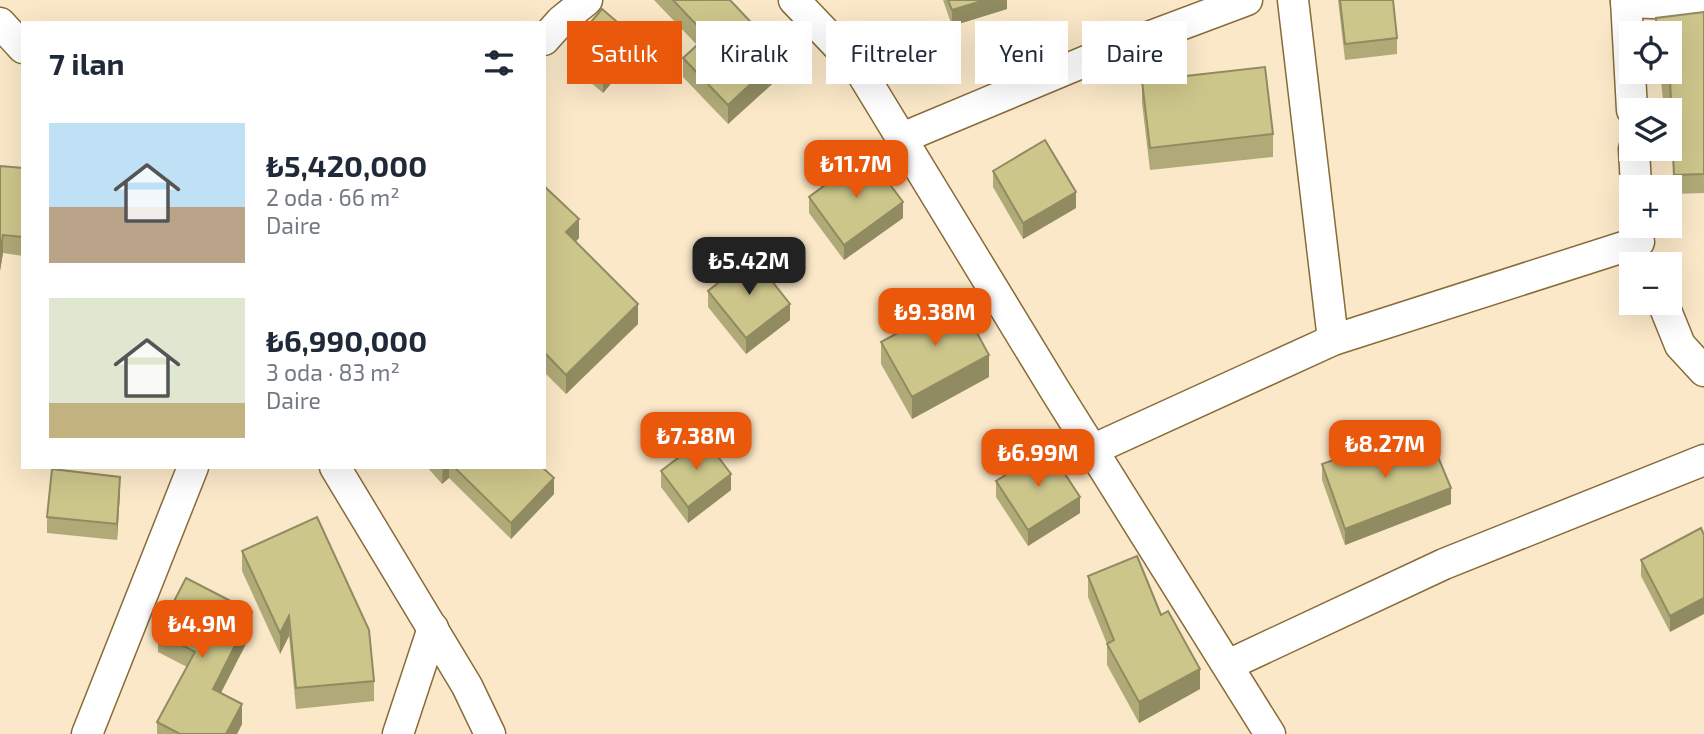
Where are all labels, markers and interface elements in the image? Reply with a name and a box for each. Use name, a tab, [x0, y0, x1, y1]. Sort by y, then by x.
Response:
chip: Satılık	[567, 21, 682, 84]
chip: Kiralık	[696, 21, 812, 84]
chip: Filtreler	[826, 21, 961, 84]
chip: Yeni	[975, 21, 1068, 84]
chip: Daire	[1082, 21, 1187, 84]
map controls	[1619, 21, 1682, 315]
button: locate	[1619, 21, 1682, 84]
icon: filters	[480, 44, 518, 82]
text: 7 ilan	[49, 45, 125, 81]
button: layers	[1619, 98, 1682, 161]
pin: ₺11.7M	[799, 140, 913, 200]
text: ₺5,420,000	[266, 147, 427, 183]
text: ₺11.7M	[820, 149, 892, 177]
icon: home	[105, 151, 189, 235]
button: +	[1619, 175, 1682, 238]
text: 2 oda · 66 m²	[266, 183, 400, 211]
text: Daire	[266, 211, 321, 239]
pin: ₺5.42M	[692, 238, 806, 297]
text: ₺5.42M	[709, 246, 789, 274]
button: −	[1619, 252, 1682, 315]
pin: ₺9.38M	[878, 288, 992, 348]
text: ₺9.38M	[894, 297, 976, 325]
text: ₺6,990,000	[266, 322, 427, 358]
icon: home	[105, 326, 189, 410]
text: 3 oda · 83 m²	[266, 358, 400, 386]
text: Daire	[266, 386, 321, 414]
pin: ₺7.38M	[639, 412, 753, 472]
pin: ₺8.27M	[1328, 420, 1442, 480]
text: ₺7.38M	[657, 421, 735, 449]
text: ₺8.27M	[1345, 429, 1425, 457]
pin: ₺6.99M	[981, 430, 1095, 489]
text: ₺6.99M	[997, 438, 1079, 466]
pin: ₺4.9M	[153, 600, 251, 660]
text: ₺4.9M	[168, 609, 236, 637]

